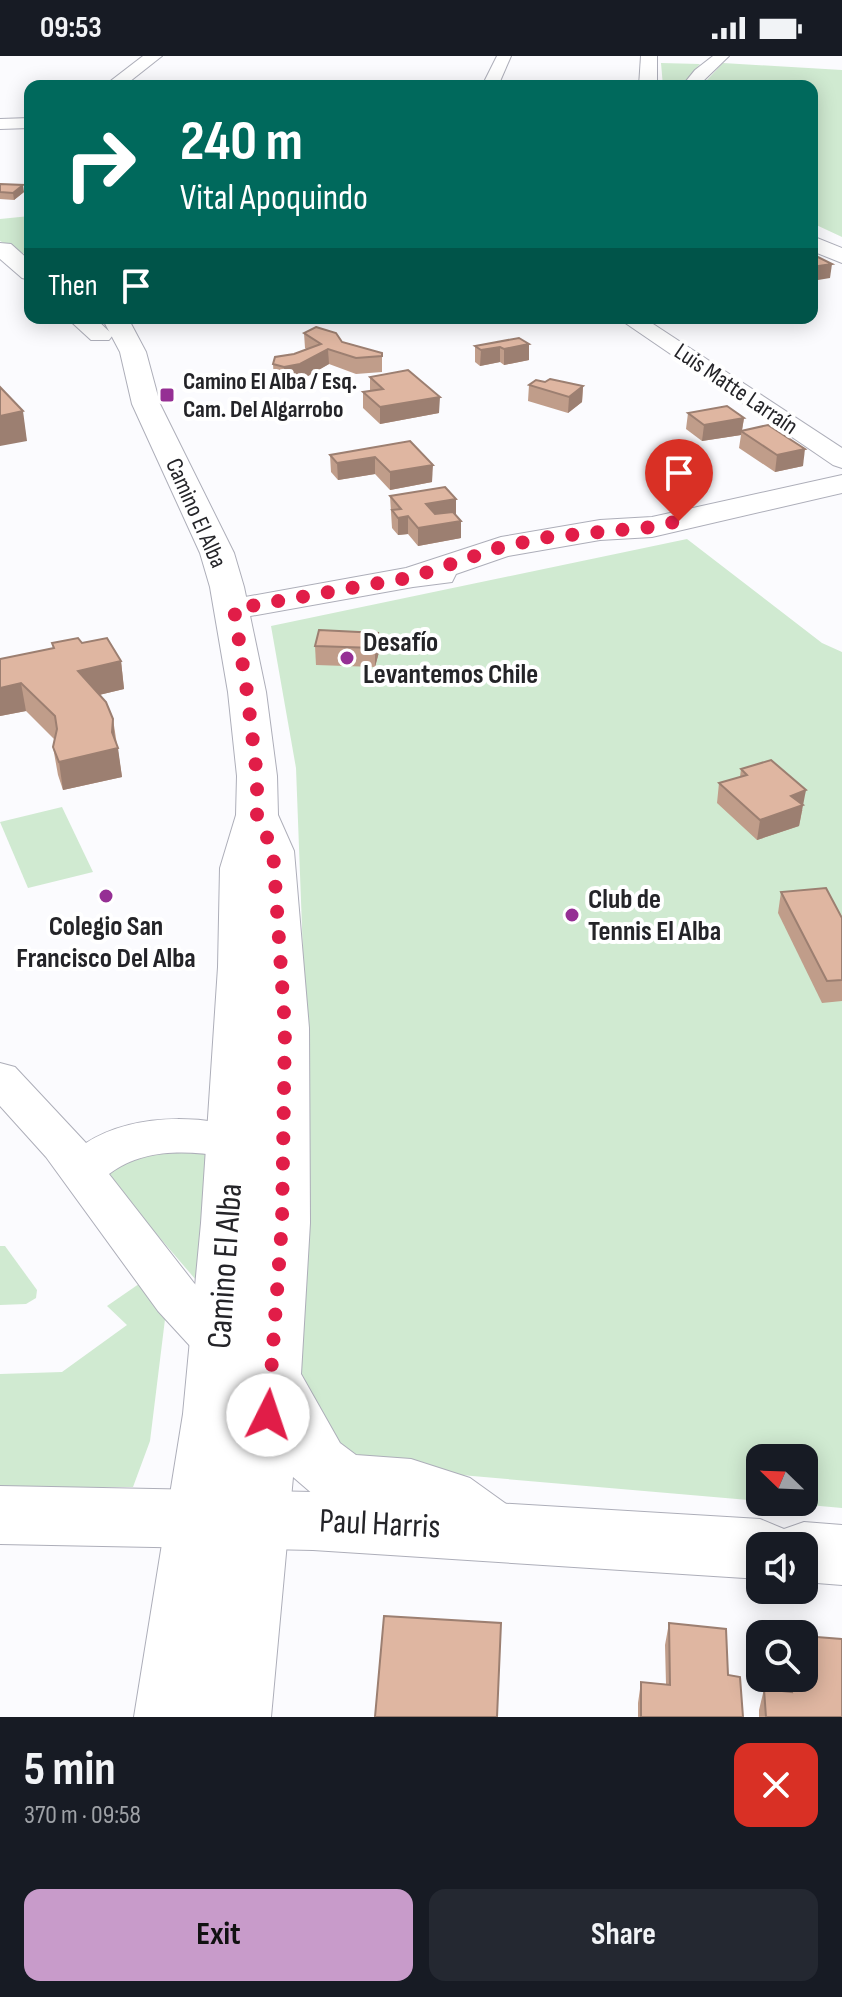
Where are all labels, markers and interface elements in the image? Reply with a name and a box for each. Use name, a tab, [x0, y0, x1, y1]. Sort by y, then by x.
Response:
text: 09:53	[40, 10, 102, 46]
text: 240 m	[180, 109, 303, 176]
icon: right	[48, 112, 152, 216]
text: Vital Apoquindo	[180, 177, 368, 220]
icon: arrive	[114, 264, 158, 308]
text: Then	[48, 268, 98, 304]
street label: Luis Matte Larraín	[669, 337, 803, 441]
place label: Camino El Alba / Esq. Cam. Del Algarrobo	[183, 367, 357, 424]
marker: Camino El Alba / Esq. Cam. Del Algarrobo	[158, 386, 176, 404]
pin	[645, 439, 713, 521]
icon: arrive	[657, 451, 701, 495]
street label: Camino El Alba	[159, 454, 233, 572]
place label: Desafío Levantemos Chile	[363, 626, 538, 691]
marker: Desafío Levantemos Chile	[338, 649, 356, 667]
place label: Club de Tennis El Alba	[588, 883, 721, 948]
marker: Colegio San Francisco Del Alba	[97, 887, 115, 905]
marker: Club de Tennis El Alba	[563, 906, 581, 924]
place label: Colegio San Francisco Del Alba	[16, 910, 196, 975]
street label: Camino El Alba	[199, 1182, 251, 1350]
position arrow	[226, 1373, 310, 1457]
north arrow	[746, 1444, 818, 1516]
map controls	[746, 1444, 818, 1692]
street label: Paul Harris	[318, 1500, 442, 1548]
button: sound	[746, 1532, 818, 1604]
button: search	[746, 1620, 818, 1692]
text: 5 min	[24, 1741, 116, 1798]
button: close	[734, 1743, 818, 1827]
text: 370 m · 09:58	[24, 1800, 141, 1831]
button: Exit	[24, 1889, 413, 1981]
button: Share	[429, 1889, 818, 1981]

